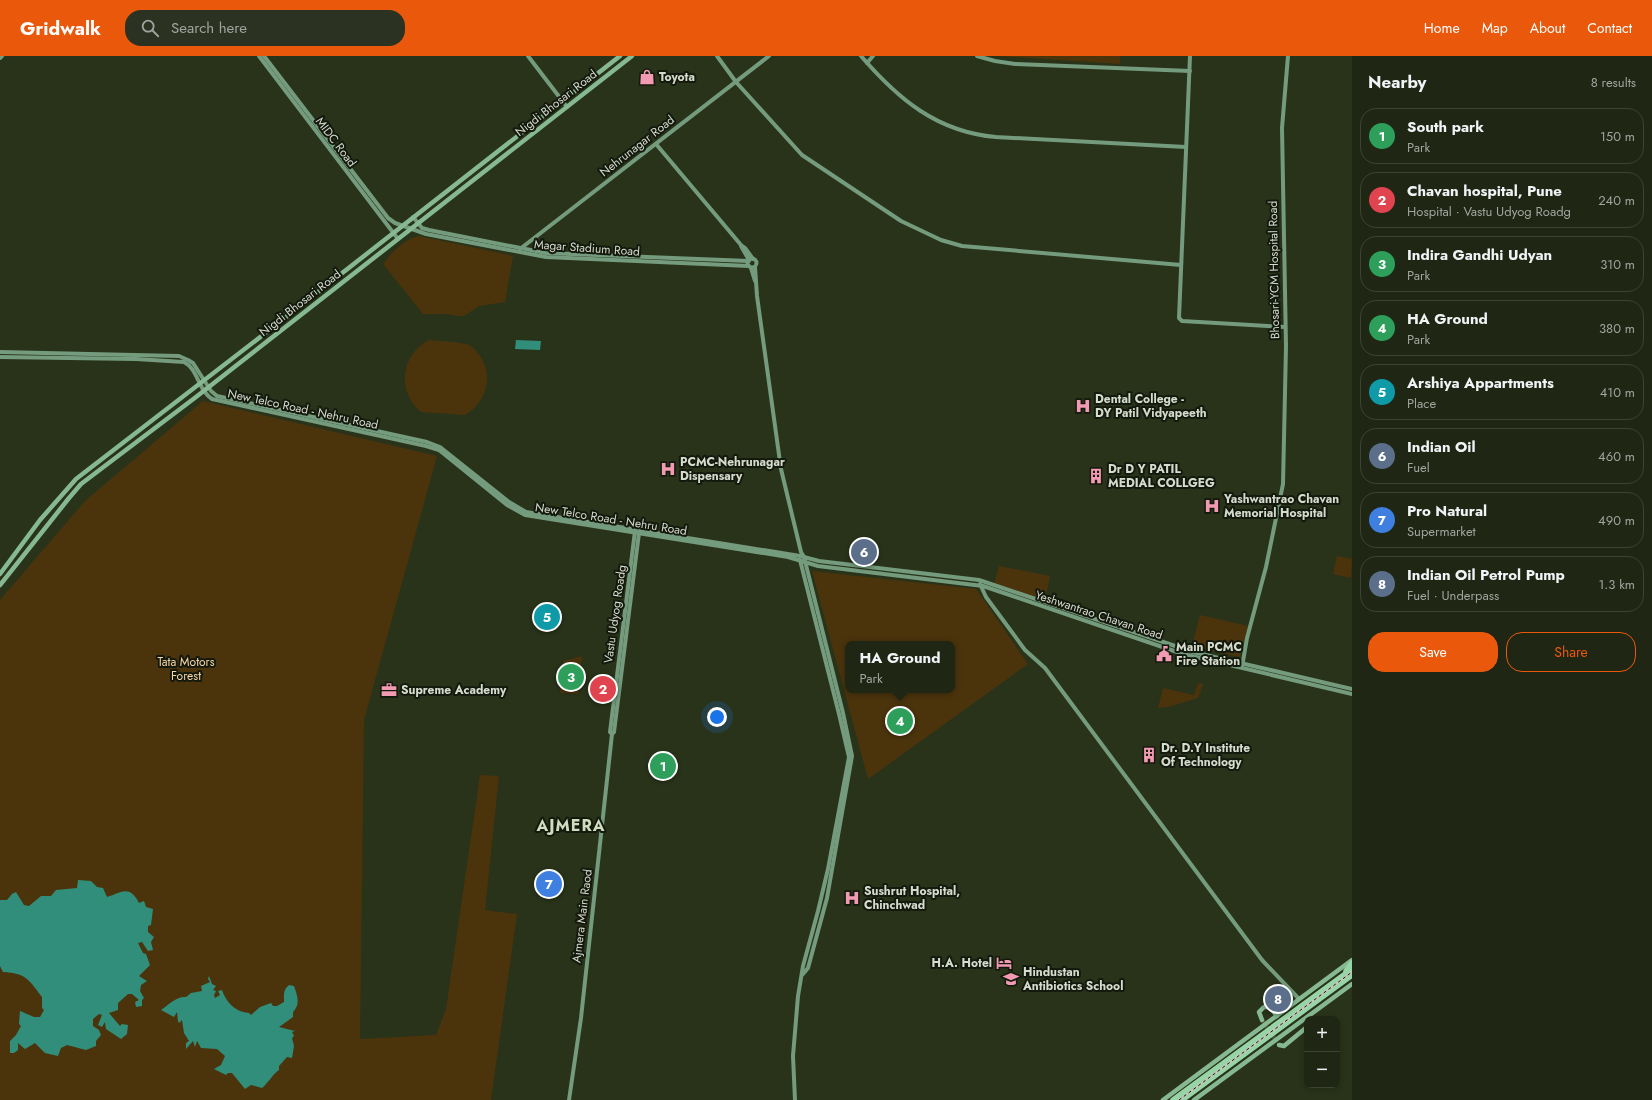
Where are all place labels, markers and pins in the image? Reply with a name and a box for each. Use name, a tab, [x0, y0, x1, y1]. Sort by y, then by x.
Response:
shop icon: Toyota	[638, 68, 656, 86]
place label: Toyota	[659, 68, 695, 86]
place label: Dental College - DY Patil Vidyapeeth	[1095, 390, 1207, 422]
hospital icon: Dental College - DY Patil Vidyapeeth	[1074, 397, 1092, 415]
place label: PCMC-Nehrunagar Dispensary	[680, 453, 785, 485]
hospital icon: PCMC-Nehrunagar Dispensary	[659, 460, 677, 478]
place label: Dr D Y PATIL MEDIAL COLLGEG	[1108, 460, 1215, 492]
building icon: Dr D Y PATIL MEDIAL COLLGEG	[1087, 467, 1105, 485]
place label: Yashwantrao Chavan Memorial Hospital	[1223, 490, 1339, 522]
hospital icon: Yashwantrao Chavan Memorial Hospital	[1203, 497, 1221, 515]
pin: 6	[851, 537, 877, 567]
pin: 5	[534, 602, 560, 632]
place label: Main PCMC Fire Station	[1176, 638, 1242, 670]
public building icon: Main PCMC Fire Station	[1155, 645, 1173, 663]
pin: 3	[558, 662, 584, 692]
pin: 2	[590, 674, 616, 704]
office icon: Supreme Academy	[380, 681, 398, 699]
place label: Supreme Academy	[401, 681, 507, 699]
pin: 4	[887, 706, 913, 736]
place label: Dr. D.Y Institute Of Technology	[1161, 739, 1250, 771]
building icon: Dr. D.Y Institute Of Technology	[1140, 746, 1158, 764]
pin: 1	[650, 751, 676, 781]
pin: 7	[536, 869, 562, 899]
place label: Sushrut Hospital, Chinchwad	[864, 882, 960, 914]
hospital icon: Sushrut Hospital, Chinchwad	[843, 889, 861, 907]
place label: H.A. Hotel	[932, 954, 992, 972]
hotel icon: H.A. Hotel	[995, 954, 1013, 972]
place label: Hindustan Antibiotics School	[1022, 963, 1123, 995]
school or university icon: Hindustan Antibiotics School	[1002, 970, 1020, 988]
pin: 8	[1265, 984, 1291, 1014]

